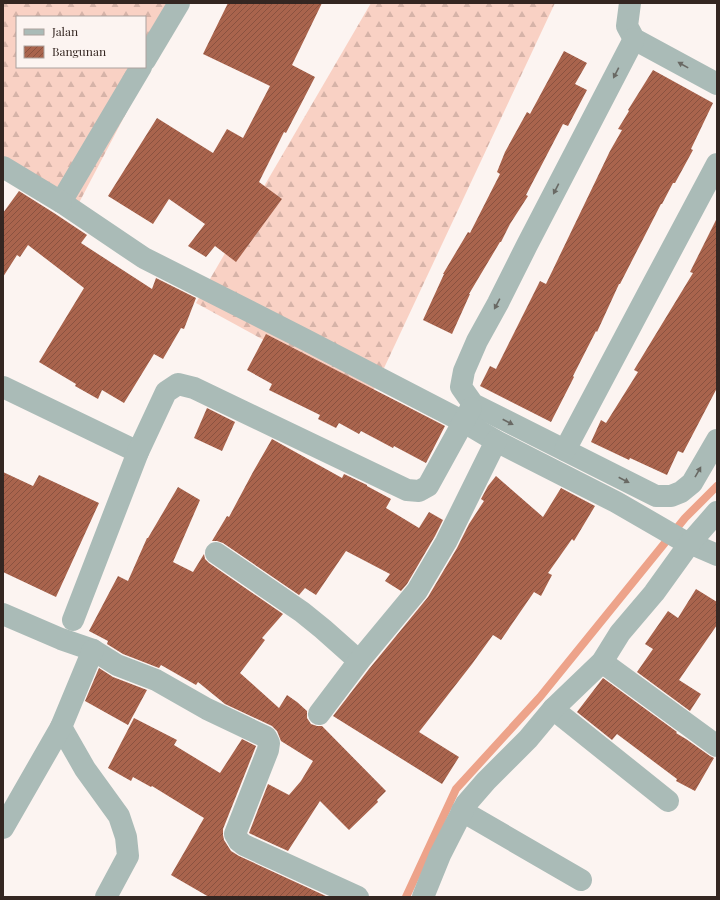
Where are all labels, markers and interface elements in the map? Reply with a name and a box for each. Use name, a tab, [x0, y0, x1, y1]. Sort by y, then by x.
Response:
legend	[16, 16, 146, 68]
text: Jalan	[51, 23, 78, 39]
text: Bangunan	[52, 43, 106, 59]
one-way arrow	[677, 62, 689, 68]
one-way arrow	[613, 67, 619, 79]
one-way arrow	[553, 183, 559, 194]
one-way arrow	[494, 299, 501, 310]
one-way arrow	[502, 418, 514, 425]
one-way arrow	[695, 466, 702, 478]
one-way arrow	[618, 477, 630, 483]

